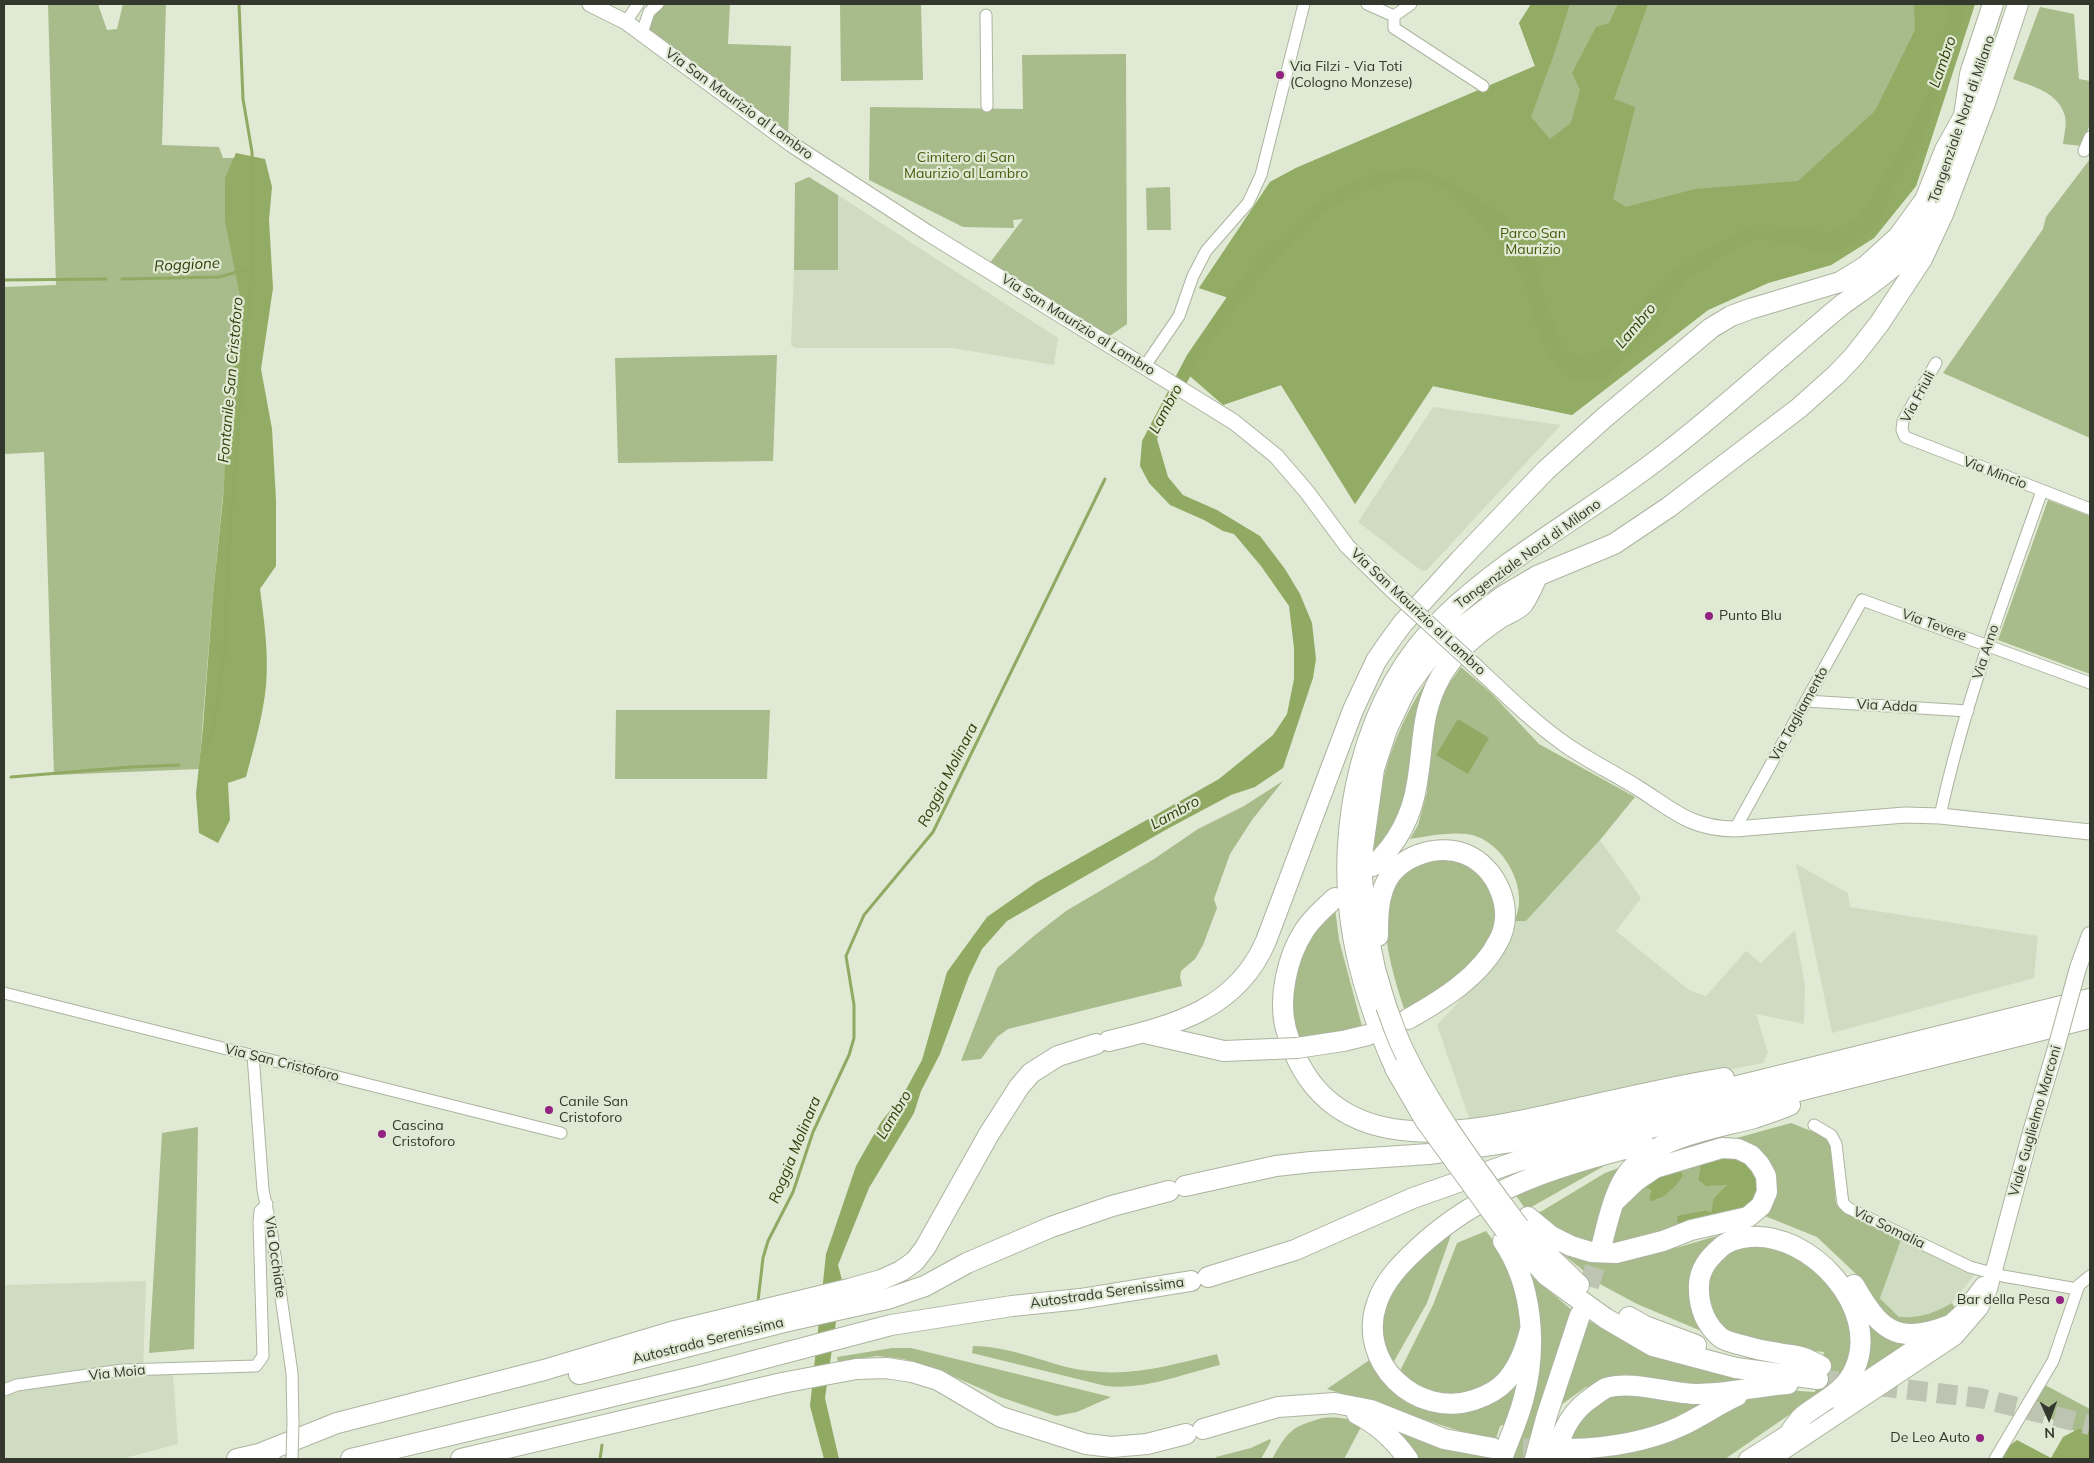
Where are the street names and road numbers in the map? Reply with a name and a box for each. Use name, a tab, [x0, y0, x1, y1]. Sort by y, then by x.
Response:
street label: Tangenziale Nord di Milano	[1925, 33, 1999, 205]
street label: Via San Maurizio al Lambro	[662, 45, 816, 163]
street label: Via San Maurizio al Lambro	[998, 271, 1158, 379]
street label: Via Friuli	[1897, 368, 1939, 426]
street label: Via Mincio	[1961, 453, 2029, 493]
street label: Tangenziale Nord di Milano	[1452, 495, 1604, 613]
street label: Via San Maurizio al Lambro	[1347, 545, 1489, 679]
street label: Via Tevere	[1899, 606, 1969, 644]
street label: Via Arno	[1969, 622, 2003, 682]
street label: Via Tagliamento	[1766, 664, 1832, 764]
street label: Via Adda	[1856, 696, 1918, 716]
street label: Via San Cristoforo	[223, 1041, 341, 1085]
street label: Viale Guglielmo Marconi	[2005, 1044, 2065, 1198]
street label: Via Somalia	[1850, 1203, 1928, 1253]
street label: Via Occhiate	[261, 1215, 289, 1299]
street label: Autostrada Serenissima	[1029, 1274, 1185, 1312]
street label: Autostrada Serenissima	[631, 1314, 785, 1368]
street label: Via Moia	[88, 1362, 146, 1384]

